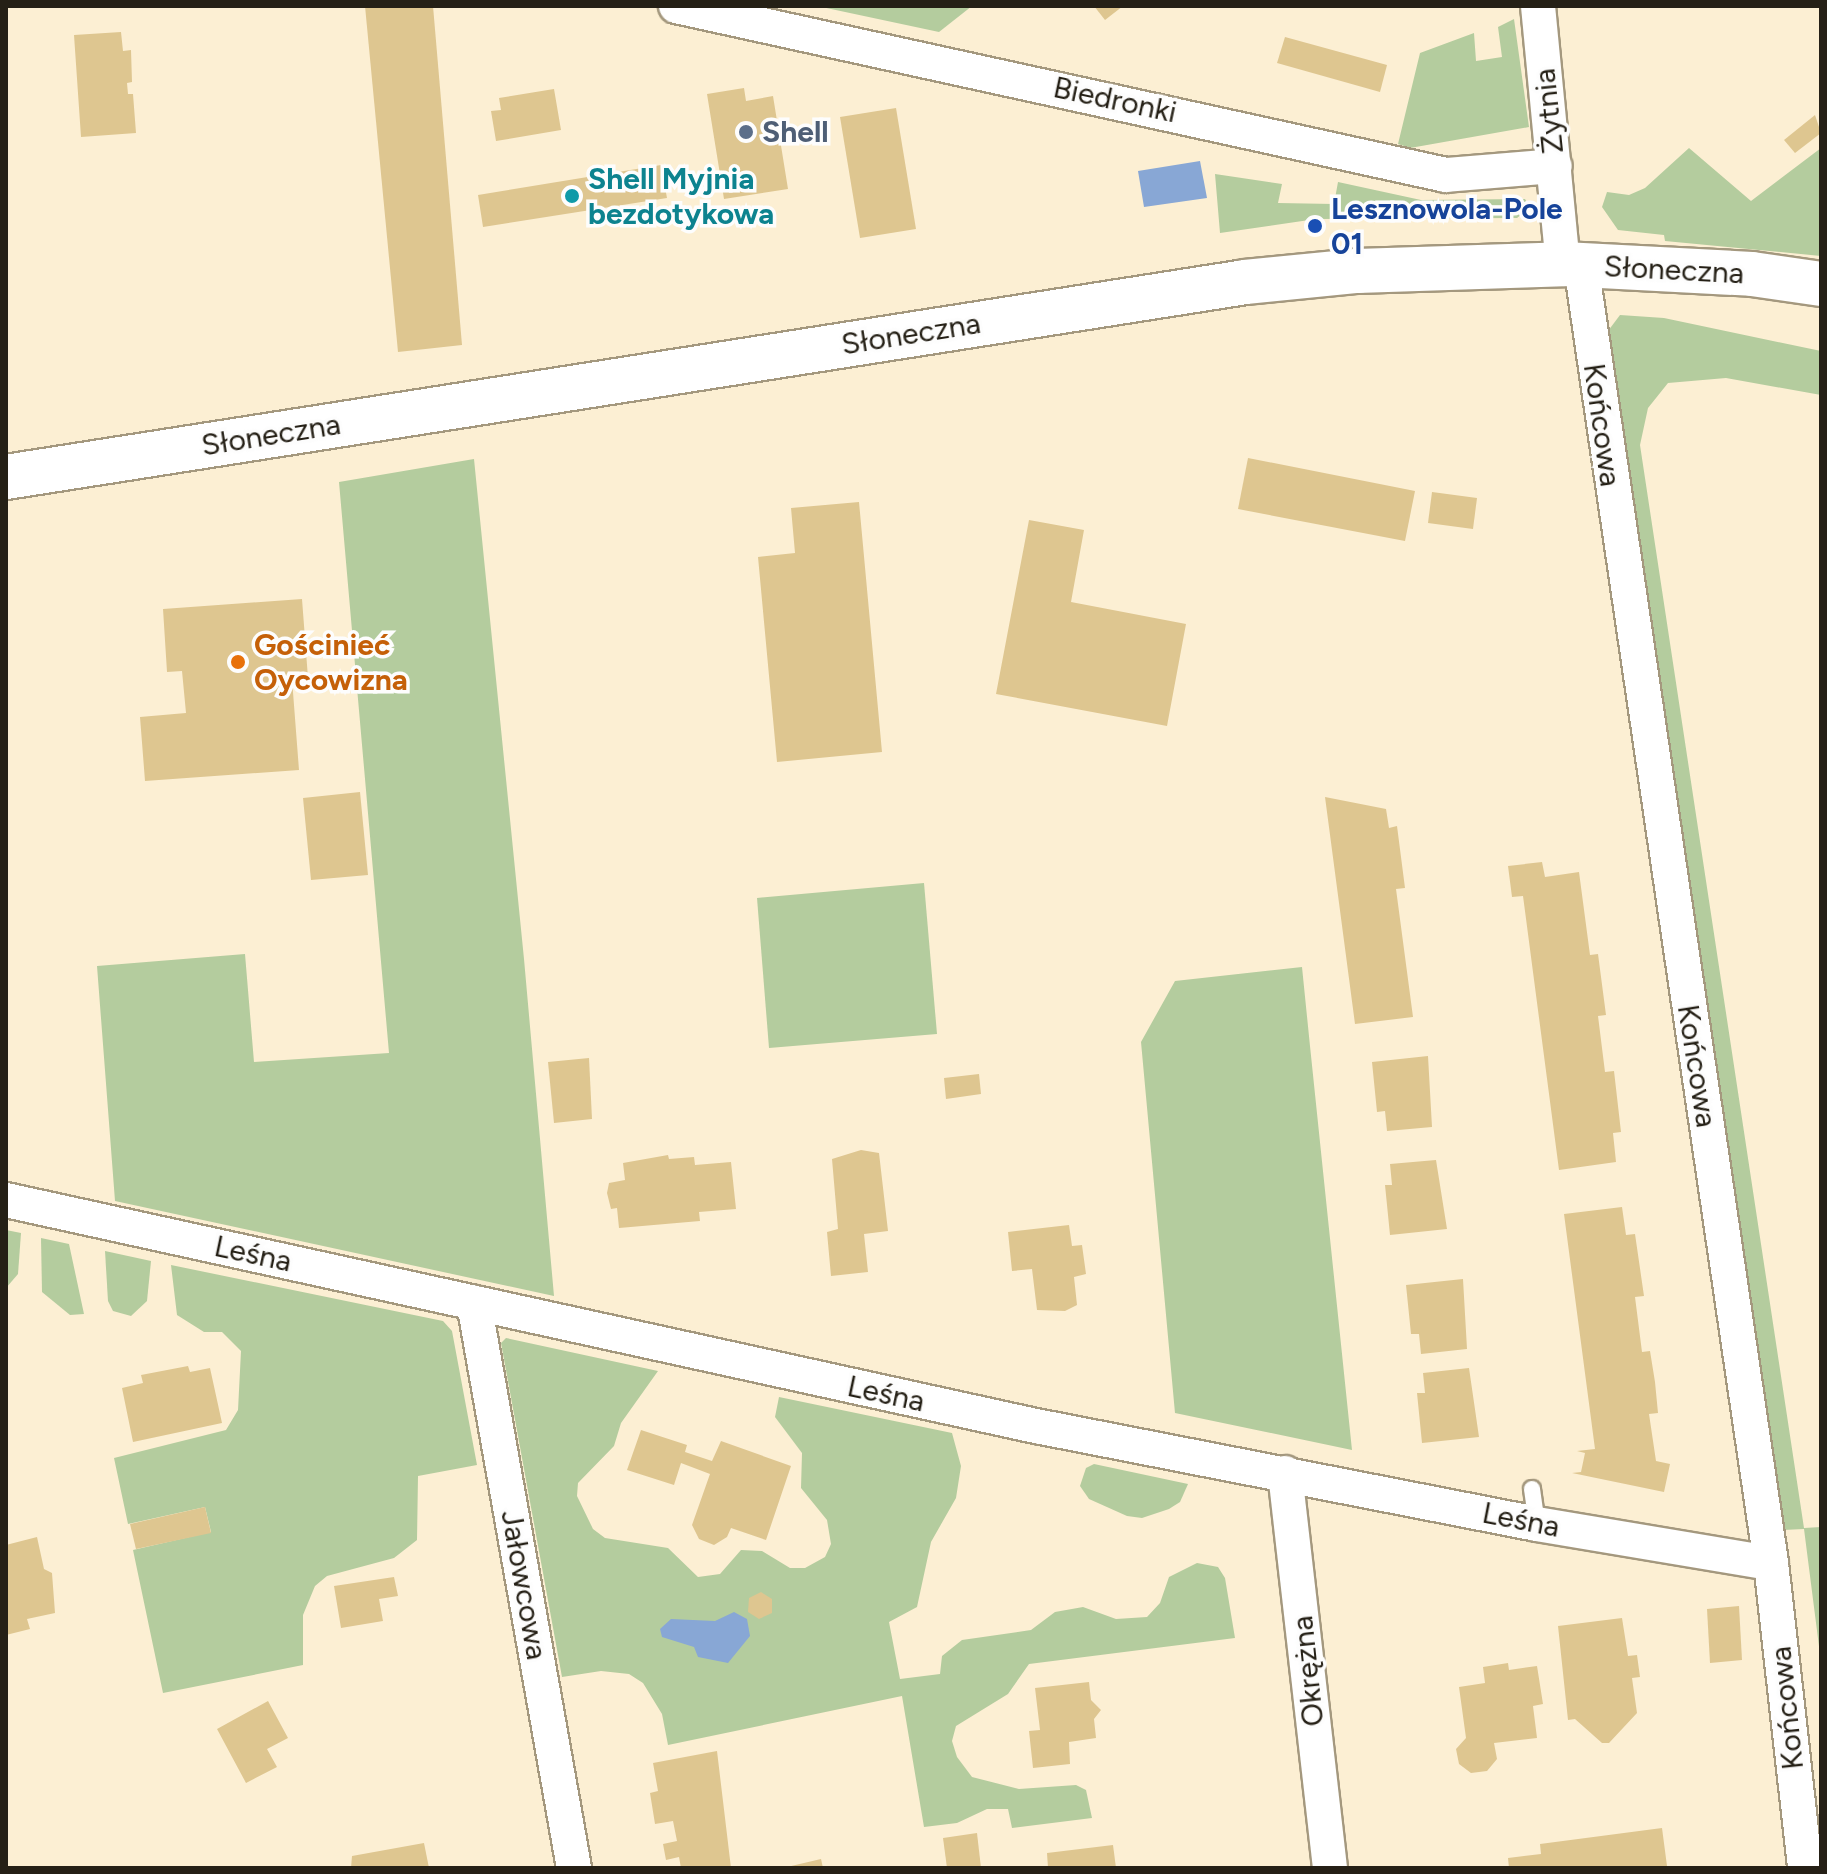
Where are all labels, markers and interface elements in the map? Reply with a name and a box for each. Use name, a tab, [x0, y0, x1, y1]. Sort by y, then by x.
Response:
street label: Żytnia	[1527, 67, 1571, 155]
street label: Biedronki	[1050, 69, 1180, 131]
place label: Shell	[762, 114, 829, 150]
marker: Shell	[737, 123, 755, 141]
place label: Shell Myjnia bezdotykowa	[588, 161, 774, 232]
marker: Shell Myjnia bezdotykowa	[563, 187, 581, 205]
place label: Lesznowola-Pole 01	[1331, 191, 1563, 262]
marker: Lesznowola-Pole 01	[1306, 217, 1324, 235]
street label: Słoneczna	[1603, 248, 1745, 292]
street label: Słoneczna	[839, 305, 983, 363]
street label: Końcowa	[1576, 361, 1628, 489]
street label: Słoneczna	[199, 406, 343, 464]
place label: Gościnieć Oycowizna	[254, 627, 408, 698]
marker: Gościnieć Oycowizna	[229, 653, 247, 671]
street label: Końcowa	[1670, 1002, 1724, 1130]
street label: Leśna	[211, 1228, 295, 1280]
street label: Leśna	[844, 1368, 928, 1420]
street label: Leśna	[1479, 1495, 1563, 1545]
street label: Jałowcowa	[493, 1507, 555, 1663]
street label: Okrężna	[1284, 1614, 1332, 1728]
street label: Końcowa	[1763, 1645, 1811, 1771]

